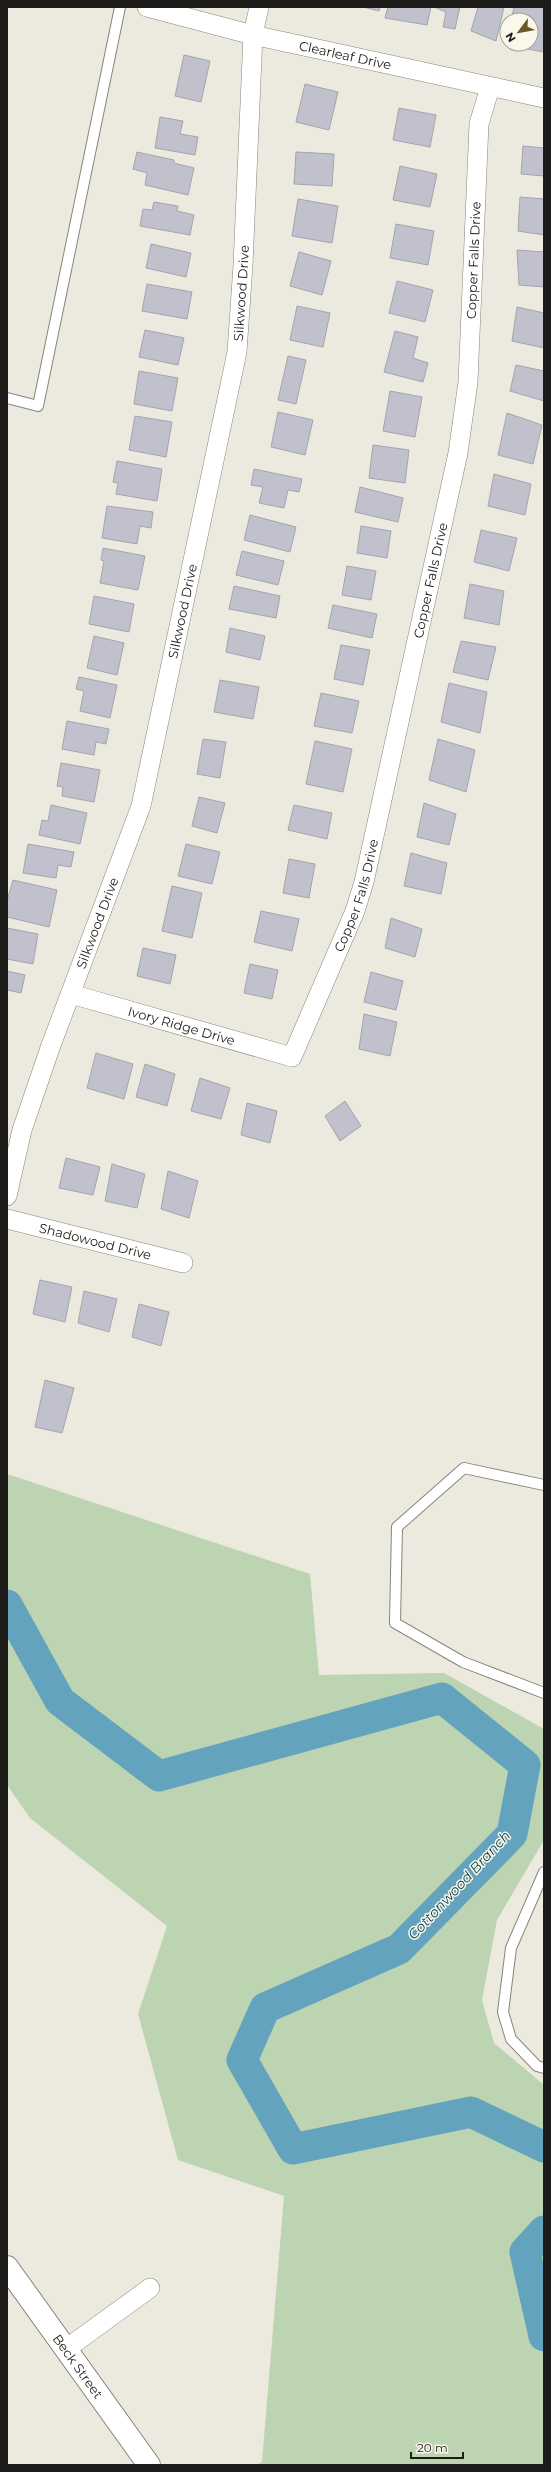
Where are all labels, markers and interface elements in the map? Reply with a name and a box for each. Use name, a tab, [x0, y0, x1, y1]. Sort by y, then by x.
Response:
north arrow	[499, 12, 539, 52]
text: N	[502, 30, 519, 45]
street label: Clearleaf Drive	[298, 37, 393, 73]
street label: Copper Falls Drive	[463, 201, 484, 319]
street label: Silkwood Drive	[230, 245, 252, 342]
street label: Copper Falls Drive	[410, 521, 451, 640]
street label: Silkwood Drive	[164, 562, 200, 660]
street label: Copper Falls Drive	[330, 837, 381, 954]
street label: Silkwood Drive	[73, 875, 122, 971]
street label: Ivory Ridge Drive	[126, 1003, 237, 1048]
street label: Shadowood Drive	[37, 1219, 153, 1263]
water label: Cottonwood Branch	[404, 1827, 514, 1943]
street label: Beck Street	[50, 2331, 107, 2401]
scale bar	[411, 2434, 463, 2460]
text: 20 m	[417, 2440, 448, 2455]

